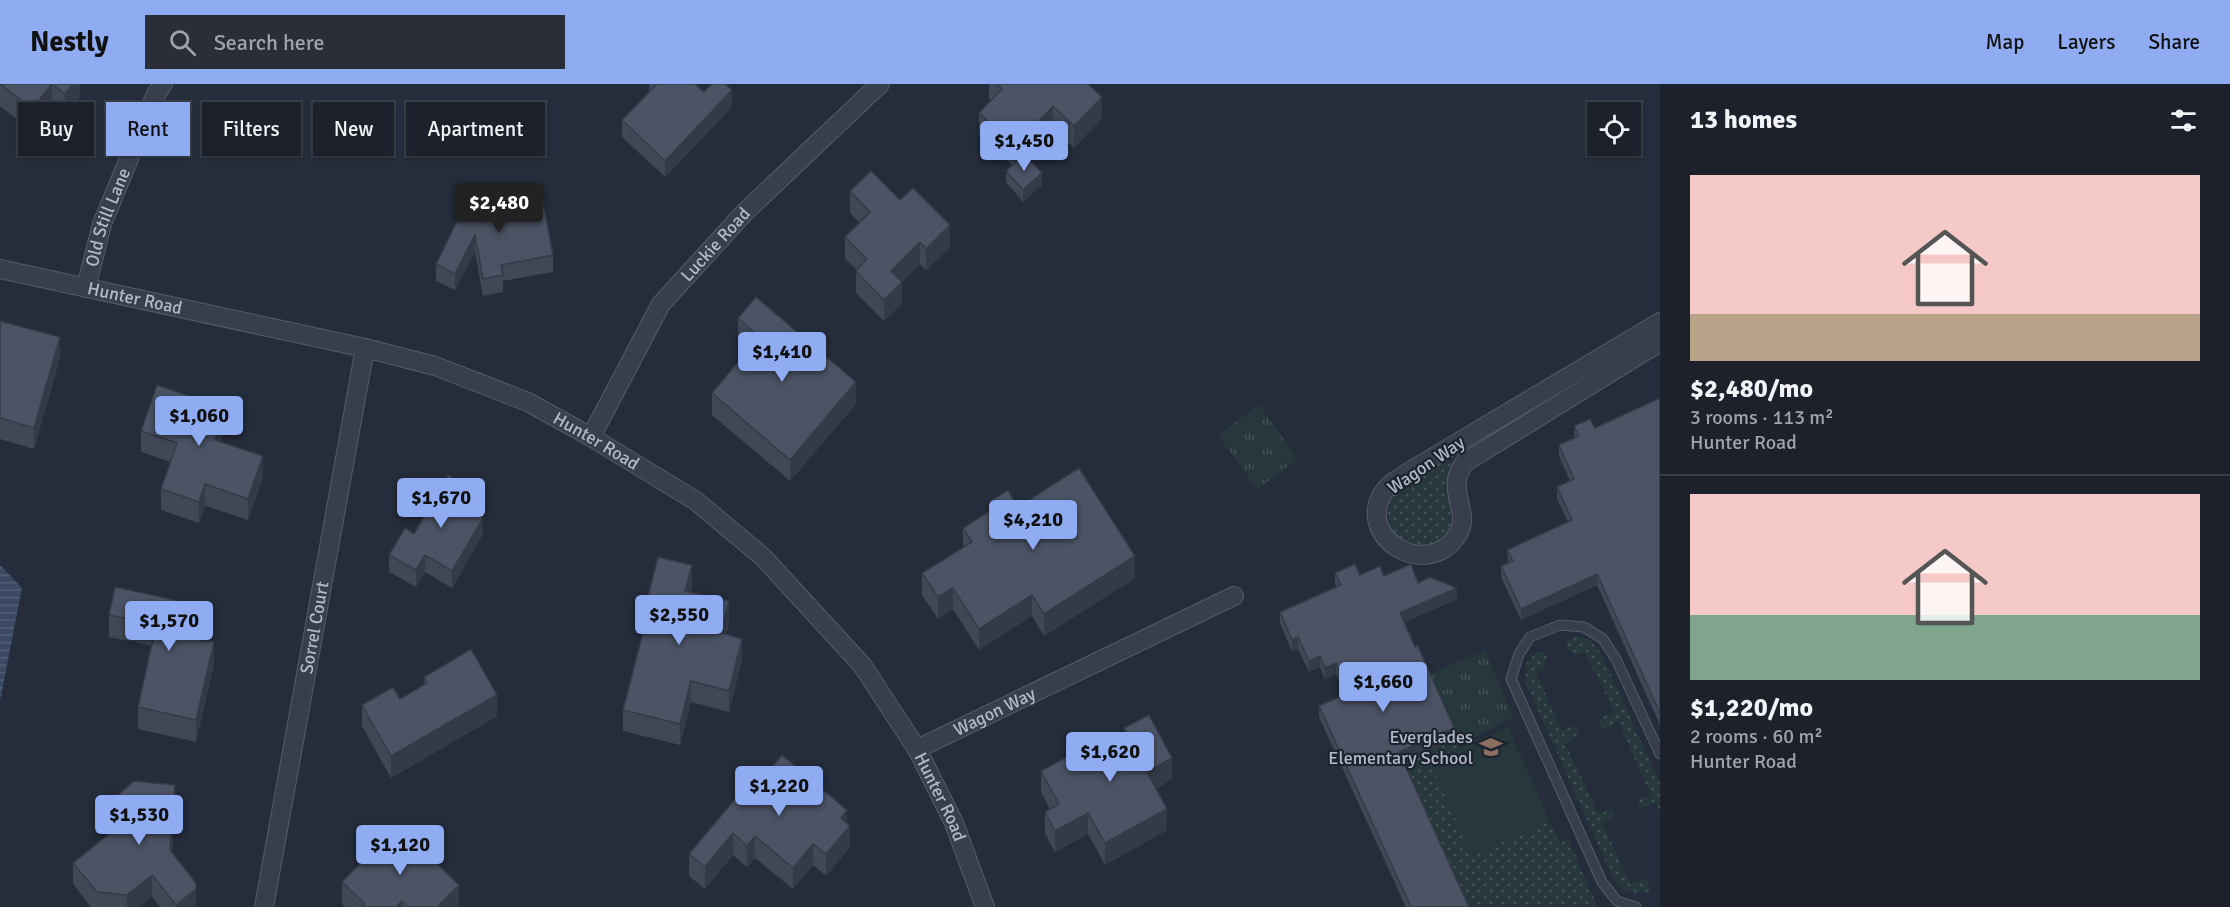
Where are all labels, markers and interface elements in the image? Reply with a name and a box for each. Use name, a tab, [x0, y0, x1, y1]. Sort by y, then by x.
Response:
search box	[145, 15, 565, 69]
text: Nestly	[30, 25, 109, 59]
icon: search	[166, 26, 199, 59]
text: Search here	[214, 29, 325, 56]
text: Map	[1986, 29, 2024, 55]
text: Layers	[2057, 29, 2115, 55]
text: Share	[2148, 29, 2200, 55]
chip: Buy	[18, 102, 94, 156]
chip: Rent	[106, 102, 190, 156]
chip: Filters	[202, 102, 301, 156]
chip: New	[313, 102, 394, 156]
chip: Apartment	[406, 102, 545, 156]
map controls	[1587, 102, 1641, 156]
button: locate	[1587, 102, 1641, 156]
text: 13 homes	[1690, 104, 1797, 136]
icon: filters	[2167, 104, 2200, 137]
pin: $1,450	[975, 121, 1073, 172]
text: $1,450	[994, 128, 1054, 153]
street label: Old Still Lane	[81, 165, 135, 269]
pin: $2,480	[450, 183, 548, 234]
text: $2,480	[469, 190, 529, 215]
street label: Luckie Road	[676, 203, 755, 286]
icon: home	[1891, 214, 1999, 322]
street label: Hunter Road	[86, 277, 184, 319]
pin: $1,410	[733, 332, 831, 383]
text: $1,410	[752, 339, 812, 364]
text: $2,480/mo	[1690, 373, 1813, 405]
pin: $1,060	[150, 396, 248, 447]
text: $1,060	[169, 403, 229, 428]
text: 3 rooms · 113 m²	[1690, 405, 1834, 430]
street label: Hunter Road	[549, 407, 643, 475]
text: Hunter Road	[1690, 430, 1797, 455]
street label: Wagon Way	[1383, 431, 1469, 499]
pin: $1,670	[392, 478, 490, 529]
text: $1,670	[411, 485, 471, 510]
pin: $4,210	[984, 500, 1082, 551]
text: $4,210	[1003, 507, 1063, 532]
icon: home	[1891, 533, 1999, 641]
street label: Sorrel Court	[295, 579, 334, 676]
pin: $2,550	[630, 595, 728, 646]
pin: $1,570	[120, 601, 218, 652]
text: $2,550	[649, 602, 709, 627]
text: $1,570	[139, 608, 199, 633]
pin: $1,660	[1334, 662, 1432, 713]
text: $1,660	[1353, 669, 1413, 694]
street label: Wagon Way	[950, 682, 1040, 741]
text: $1,220/mo	[1690, 692, 1813, 724]
text: 2 rooms · 60 m²	[1690, 724, 1823, 749]
place label: Everglades Elementary School	[1328, 726, 1473, 769]
pin: $1,620	[1061, 732, 1159, 783]
school or university icon: Everglades Elementary School	[1478, 734, 1504, 760]
text: $1,620	[1080, 739, 1140, 764]
street label: Hunter Road	[909, 749, 971, 844]
text: Hunter Road	[1690, 749, 1797, 774]
pin: $1,220	[730, 766, 828, 817]
text: $1,220	[749, 773, 809, 798]
pin: $1,530	[90, 795, 188, 846]
text: $1,530	[109, 802, 169, 827]
pin: $1,120	[351, 825, 449, 876]
text: $1,120	[370, 832, 430, 857]

